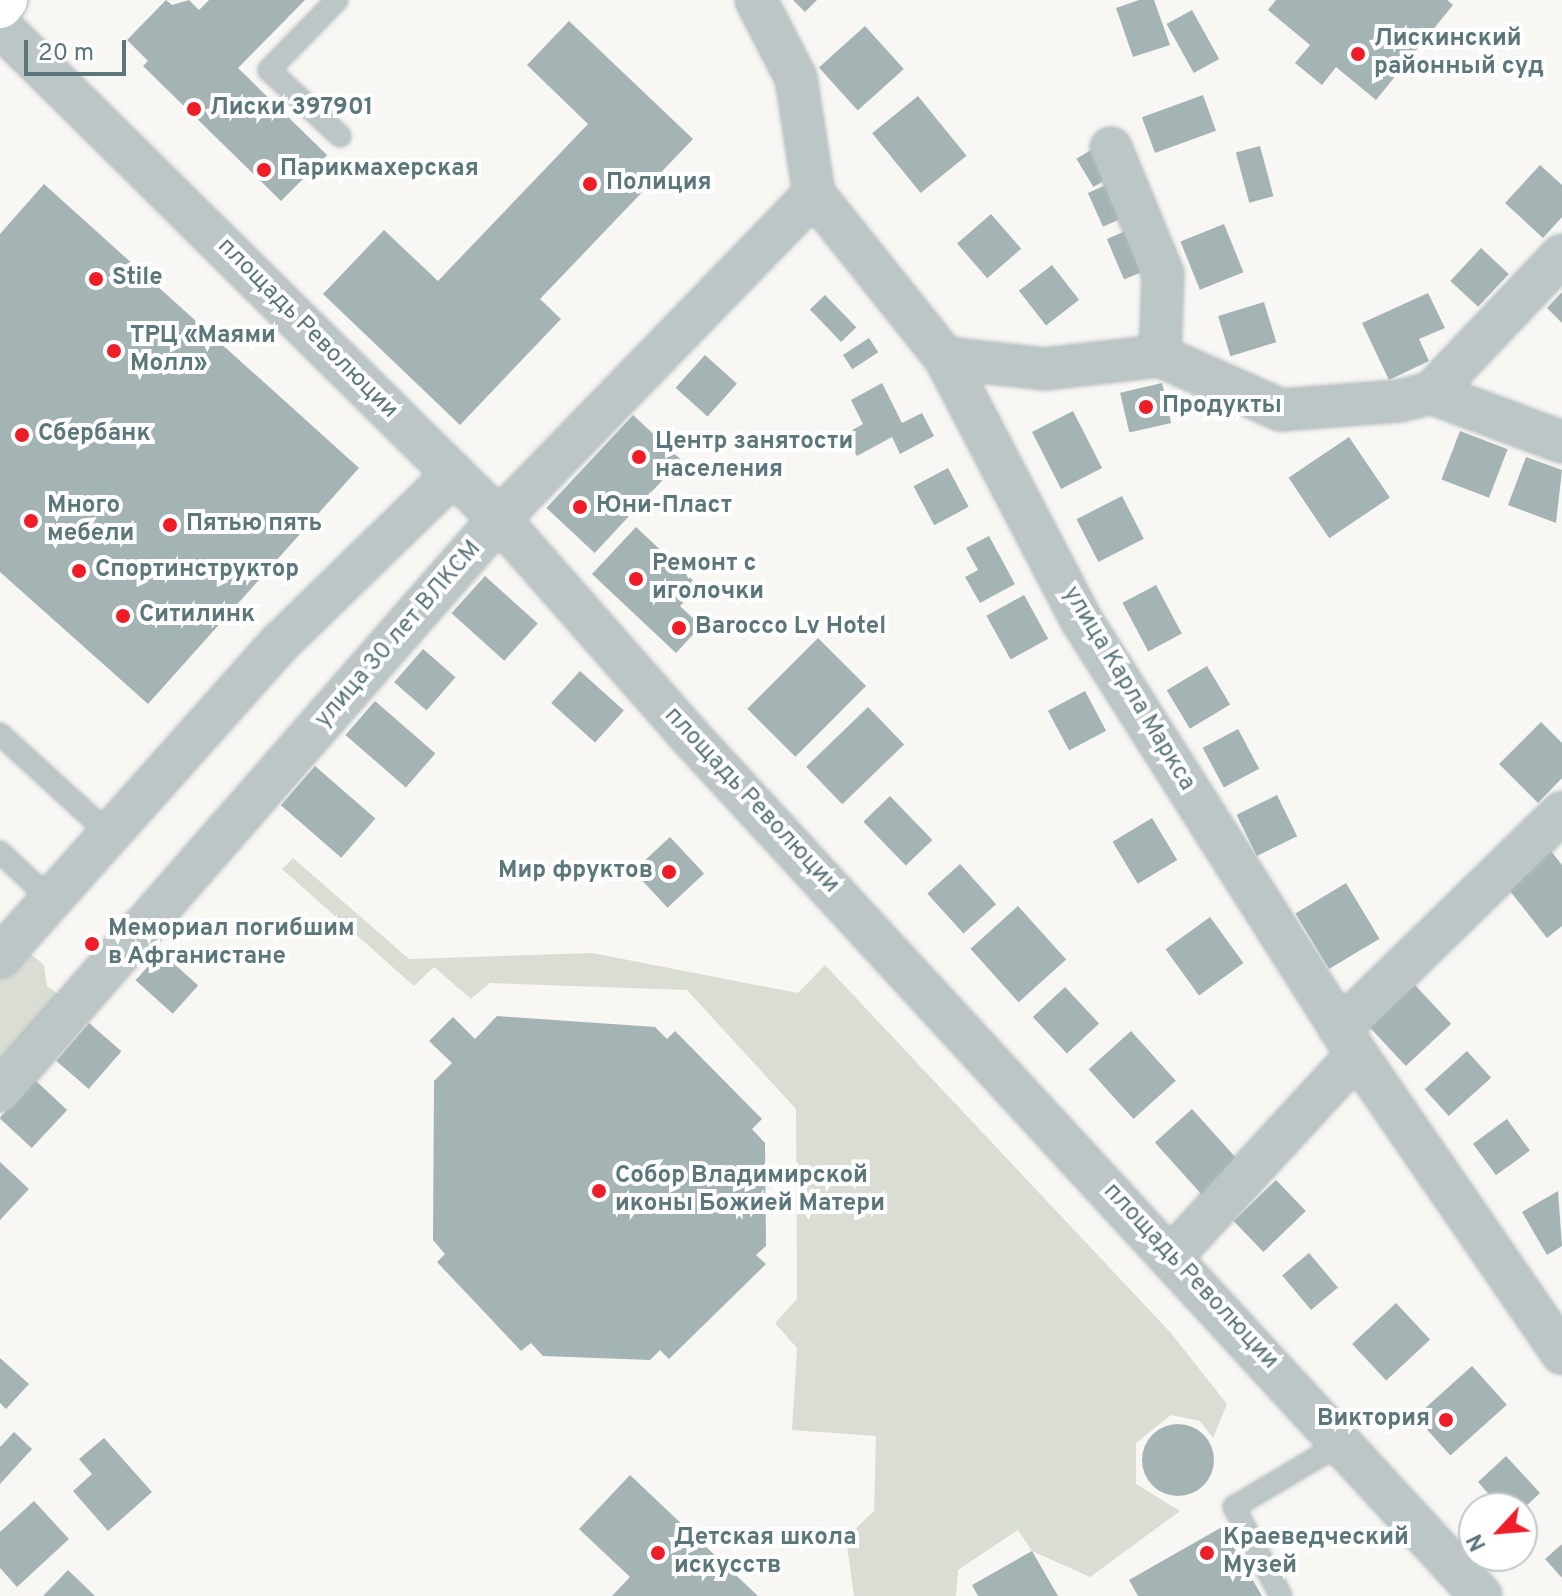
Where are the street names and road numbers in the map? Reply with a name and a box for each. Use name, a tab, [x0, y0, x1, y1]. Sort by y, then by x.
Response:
street label: площадь Революции	[211, 233, 403, 425]
street label: улица 30 лет ВЛКСМ	[310, 536, 488, 734]
street label: улица Карла Маркса	[1056, 582, 1200, 796]
street label: площадь Революции	[657, 702, 845, 900]
street label: площадь Революции	[1096, 1178, 1284, 1376]

